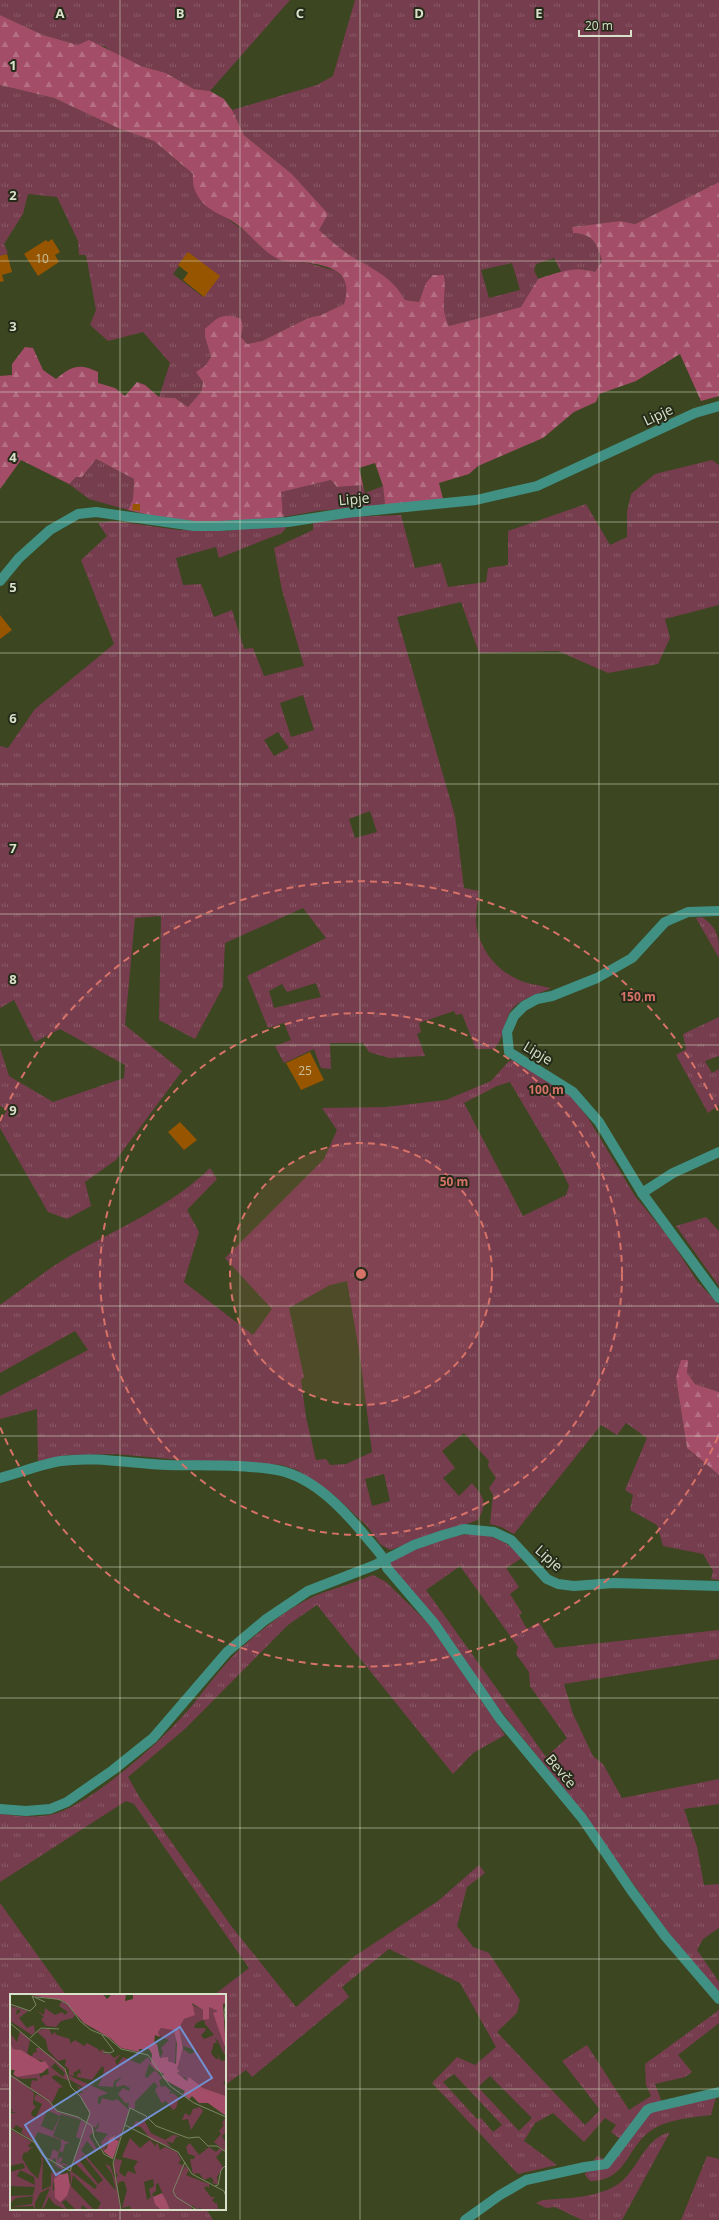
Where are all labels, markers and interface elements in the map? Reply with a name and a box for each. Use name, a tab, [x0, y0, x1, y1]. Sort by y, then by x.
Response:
text: A	[56, 4, 65, 22]
text: B	[176, 4, 185, 22]
text: C	[296, 4, 304, 22]
text: D	[414, 4, 424, 22]
text: E	[535, 4, 543, 22]
scale bar	[579, 12, 631, 38]
text: 20 m	[585, 17, 613, 34]
text: 1	[9, 56, 17, 74]
text: 2	[9, 186, 17, 204]
house number: 10	[35, 250, 49, 267]
text: 3	[9, 317, 17, 335]
street label: Lipje	[640, 399, 676, 430]
text: 4	[9, 448, 17, 466]
street label: Lipje	[338, 488, 370, 509]
text: 5	[9, 578, 17, 596]
text: 6	[9, 709, 17, 727]
text: 7	[9, 839, 17, 857]
text: 8	[9, 970, 17, 988]
text: 150 m	[620, 988, 656, 1005]
street label: Lipje	[520, 1036, 556, 1069]
house number: 25	[298, 1062, 312, 1079]
text: 100 m	[528, 1081, 564, 1098]
text: 9	[9, 1101, 17, 1119]
text: 50 m	[440, 1173, 468, 1190]
centre of rings	[354, 1267, 368, 1281]
street label: Lipje	[532, 1540, 567, 1575]
street label: Bevče	[542, 1750, 581, 1792]
inset map	[10, 1994, 226, 2210]

